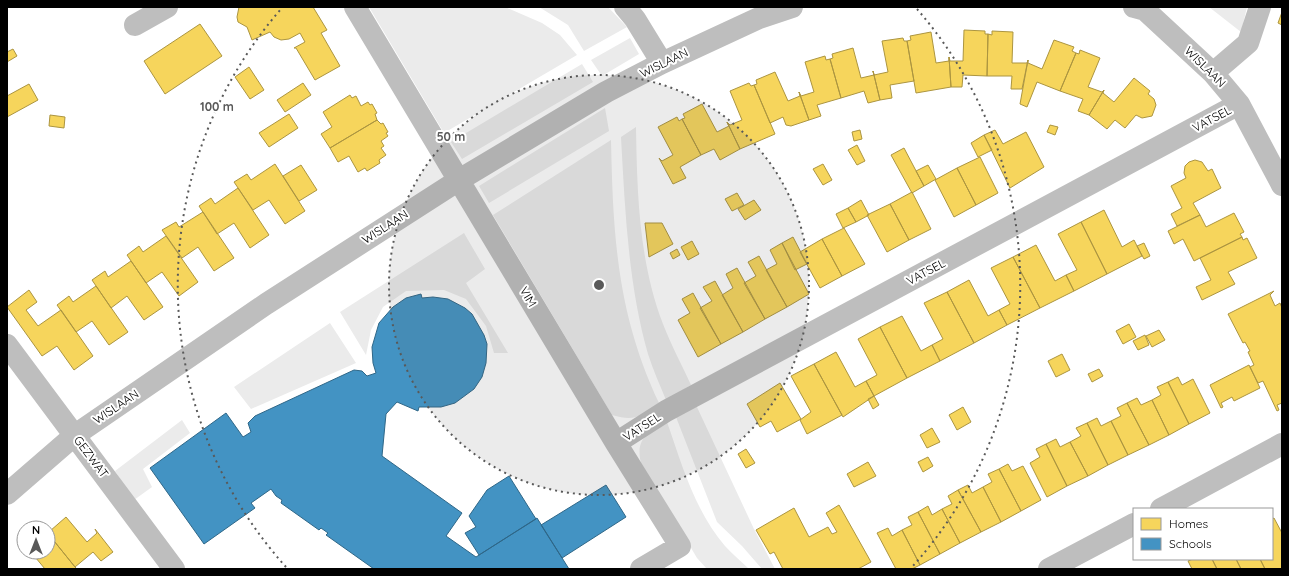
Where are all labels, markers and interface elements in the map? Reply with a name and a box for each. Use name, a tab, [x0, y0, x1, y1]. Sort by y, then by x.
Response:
street label: WISLAAN	[1182, 43, 1229, 90]
street label: WISLAAN	[637, 44, 690, 81]
text: 100 m	[200, 99, 234, 114]
street label: VATSEL	[1190, 102, 1234, 135]
text: 50 m	[437, 129, 465, 144]
street label: WISLAAN	[359, 206, 411, 247]
street label: VATSEL	[904, 255, 948, 288]
centre of rings	[592, 278, 606, 292]
street label: VIM	[517, 284, 540, 310]
street label: WISLAAN	[90, 386, 141, 427]
street label: VATSEL	[620, 409, 664, 444]
street label: GEZWAT	[71, 433, 112, 481]
legend	[1133, 508, 1273, 560]
text: Homes	[1169, 516, 1209, 531]
north arrow	[16, 520, 56, 560]
text: N	[32, 523, 40, 537]
text: Schools	[1169, 536, 1212, 551]

